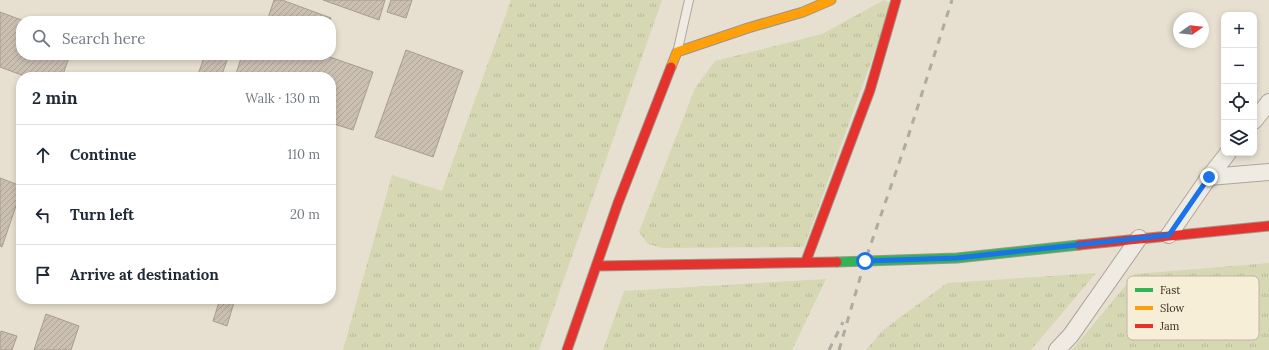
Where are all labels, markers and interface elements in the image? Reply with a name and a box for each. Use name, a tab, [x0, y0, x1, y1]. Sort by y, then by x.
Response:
north arrow	[1173, 12, 1209, 48]
map controls	[1221, 12, 1257, 156]
button: +	[1221, 12, 1257, 48]
search box	[16, 16, 336, 60]
icon: search	[30, 27, 52, 49]
text: Search here	[62, 29, 145, 48]
button: −	[1221, 48, 1257, 84]
button: locate	[1221, 84, 1257, 120]
text: 2 min	[32, 87, 78, 109]
text: Walk · 130 m	[245, 90, 320, 107]
button: layers	[1221, 120, 1257, 156]
icon: ahead	[32, 144, 54, 166]
text: Continue	[70, 145, 136, 164]
text: 110 m	[287, 146, 320, 163]
route end	[1200, 168, 1218, 186]
icon: left	[32, 204, 54, 226]
text: Turn left	[70, 205, 134, 224]
text: 20 m	[290, 206, 320, 223]
route start	[856, 252, 874, 270]
icon: arrive	[32, 264, 54, 286]
text: Arrive at destination	[70, 265, 219, 284]
legend	[1127, 276, 1259, 340]
text: Fast	[1160, 283, 1181, 297]
text: Slow	[1160, 301, 1185, 315]
text: Jam	[1159, 319, 1180, 333]

